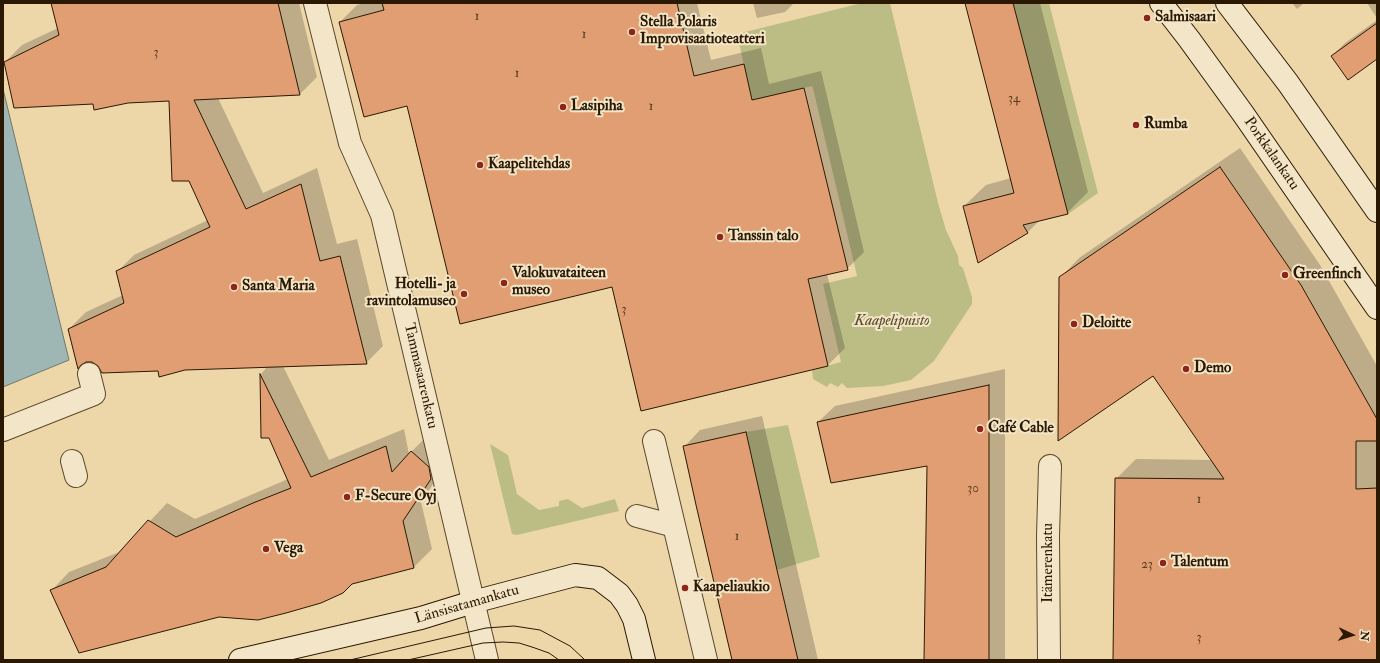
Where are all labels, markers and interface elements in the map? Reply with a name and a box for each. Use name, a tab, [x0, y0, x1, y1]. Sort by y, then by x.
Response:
house number: 1	[475, 9, 479, 25]
place label: Salmisaari	[1155, 9, 1216, 27]
marker: Salmisaari	[1142, 13, 1152, 23]
place label: Stella Polaris Improvisaatioteatteri	[640, 14, 765, 49]
house number: 1	[582, 27, 586, 43]
marker: Stella Polaris Improvisaatioteatteri	[627, 27, 637, 37]
house number: 3	[154, 45, 158, 61]
house number: 1	[515, 66, 519, 82]
house number: 34	[1008, 91, 1020, 107]
place label: Lasipiha	[571, 98, 623, 116]
house number: 1	[649, 99, 653, 115]
marker: Lasipiha	[558, 102, 568, 112]
street label: Porkkalankatu	[1239, 114, 1303, 194]
place label: Rumba	[1144, 116, 1187, 134]
marker: Rumba	[1131, 120, 1141, 130]
place label: Kaapelitehdas	[488, 156, 570, 174]
marker: Kaapelitehdas	[475, 160, 485, 170]
place label: Tanssin talo	[728, 228, 799, 246]
marker: Tanssin talo	[715, 232, 725, 242]
place label: Valokuvataiteen museo	[512, 265, 606, 300]
place label: Greenfinch	[1293, 266, 1361, 284]
marker: Greenfinch	[1280, 270, 1290, 280]
place label: Hotelli- ja ravintolamuseo	[366, 276, 456, 311]
place label: Santa Maria	[242, 278, 315, 296]
marker: Valokuvataiteen museo	[499, 278, 509, 288]
marker: Santa Maria	[229, 282, 239, 292]
marker: Hotelli- ja ravintolamuseo	[459, 289, 469, 299]
house number: 3	[622, 302, 626, 318]
park label: Kaapelipuisto	[854, 313, 930, 331]
place label: Deloitte	[1082, 315, 1131, 333]
marker: Deloitte	[1069, 319, 1079, 329]
street label: Tammasaarenkatu	[399, 321, 441, 431]
place label: Demo	[1194, 360, 1231, 378]
marker: Demo	[1181, 364, 1191, 374]
place label: Café Cable	[988, 420, 1054, 438]
marker: Café Cable	[975, 424, 985, 434]
house number: 30	[967, 481, 979, 497]
place label: F-Secure Oyj	[355, 488, 436, 506]
marker: F-Secure Oyj	[342, 492, 352, 502]
house number: 1	[1197, 492, 1201, 508]
street label: Itämerenkatu	[1040, 523, 1058, 603]
house number: 1	[735, 529, 739, 545]
place label: Vega	[274, 540, 303, 558]
marker: Vega	[261, 544, 271, 554]
place label: Talentum	[1171, 554, 1229, 572]
house number: 23	[1141, 557, 1153, 573]
marker: Talentum	[1158, 558, 1168, 568]
place label: Kaapeliaukio	[693, 579, 770, 597]
street label: Länsisatamankatu	[413, 582, 521, 628]
marker: Kaapeliaukio	[680, 583, 690, 593]
north arrow	[1332, 615, 1372, 655]
house number: 3	[1197, 630, 1201, 646]
text: N	[1358, 630, 1371, 641]

